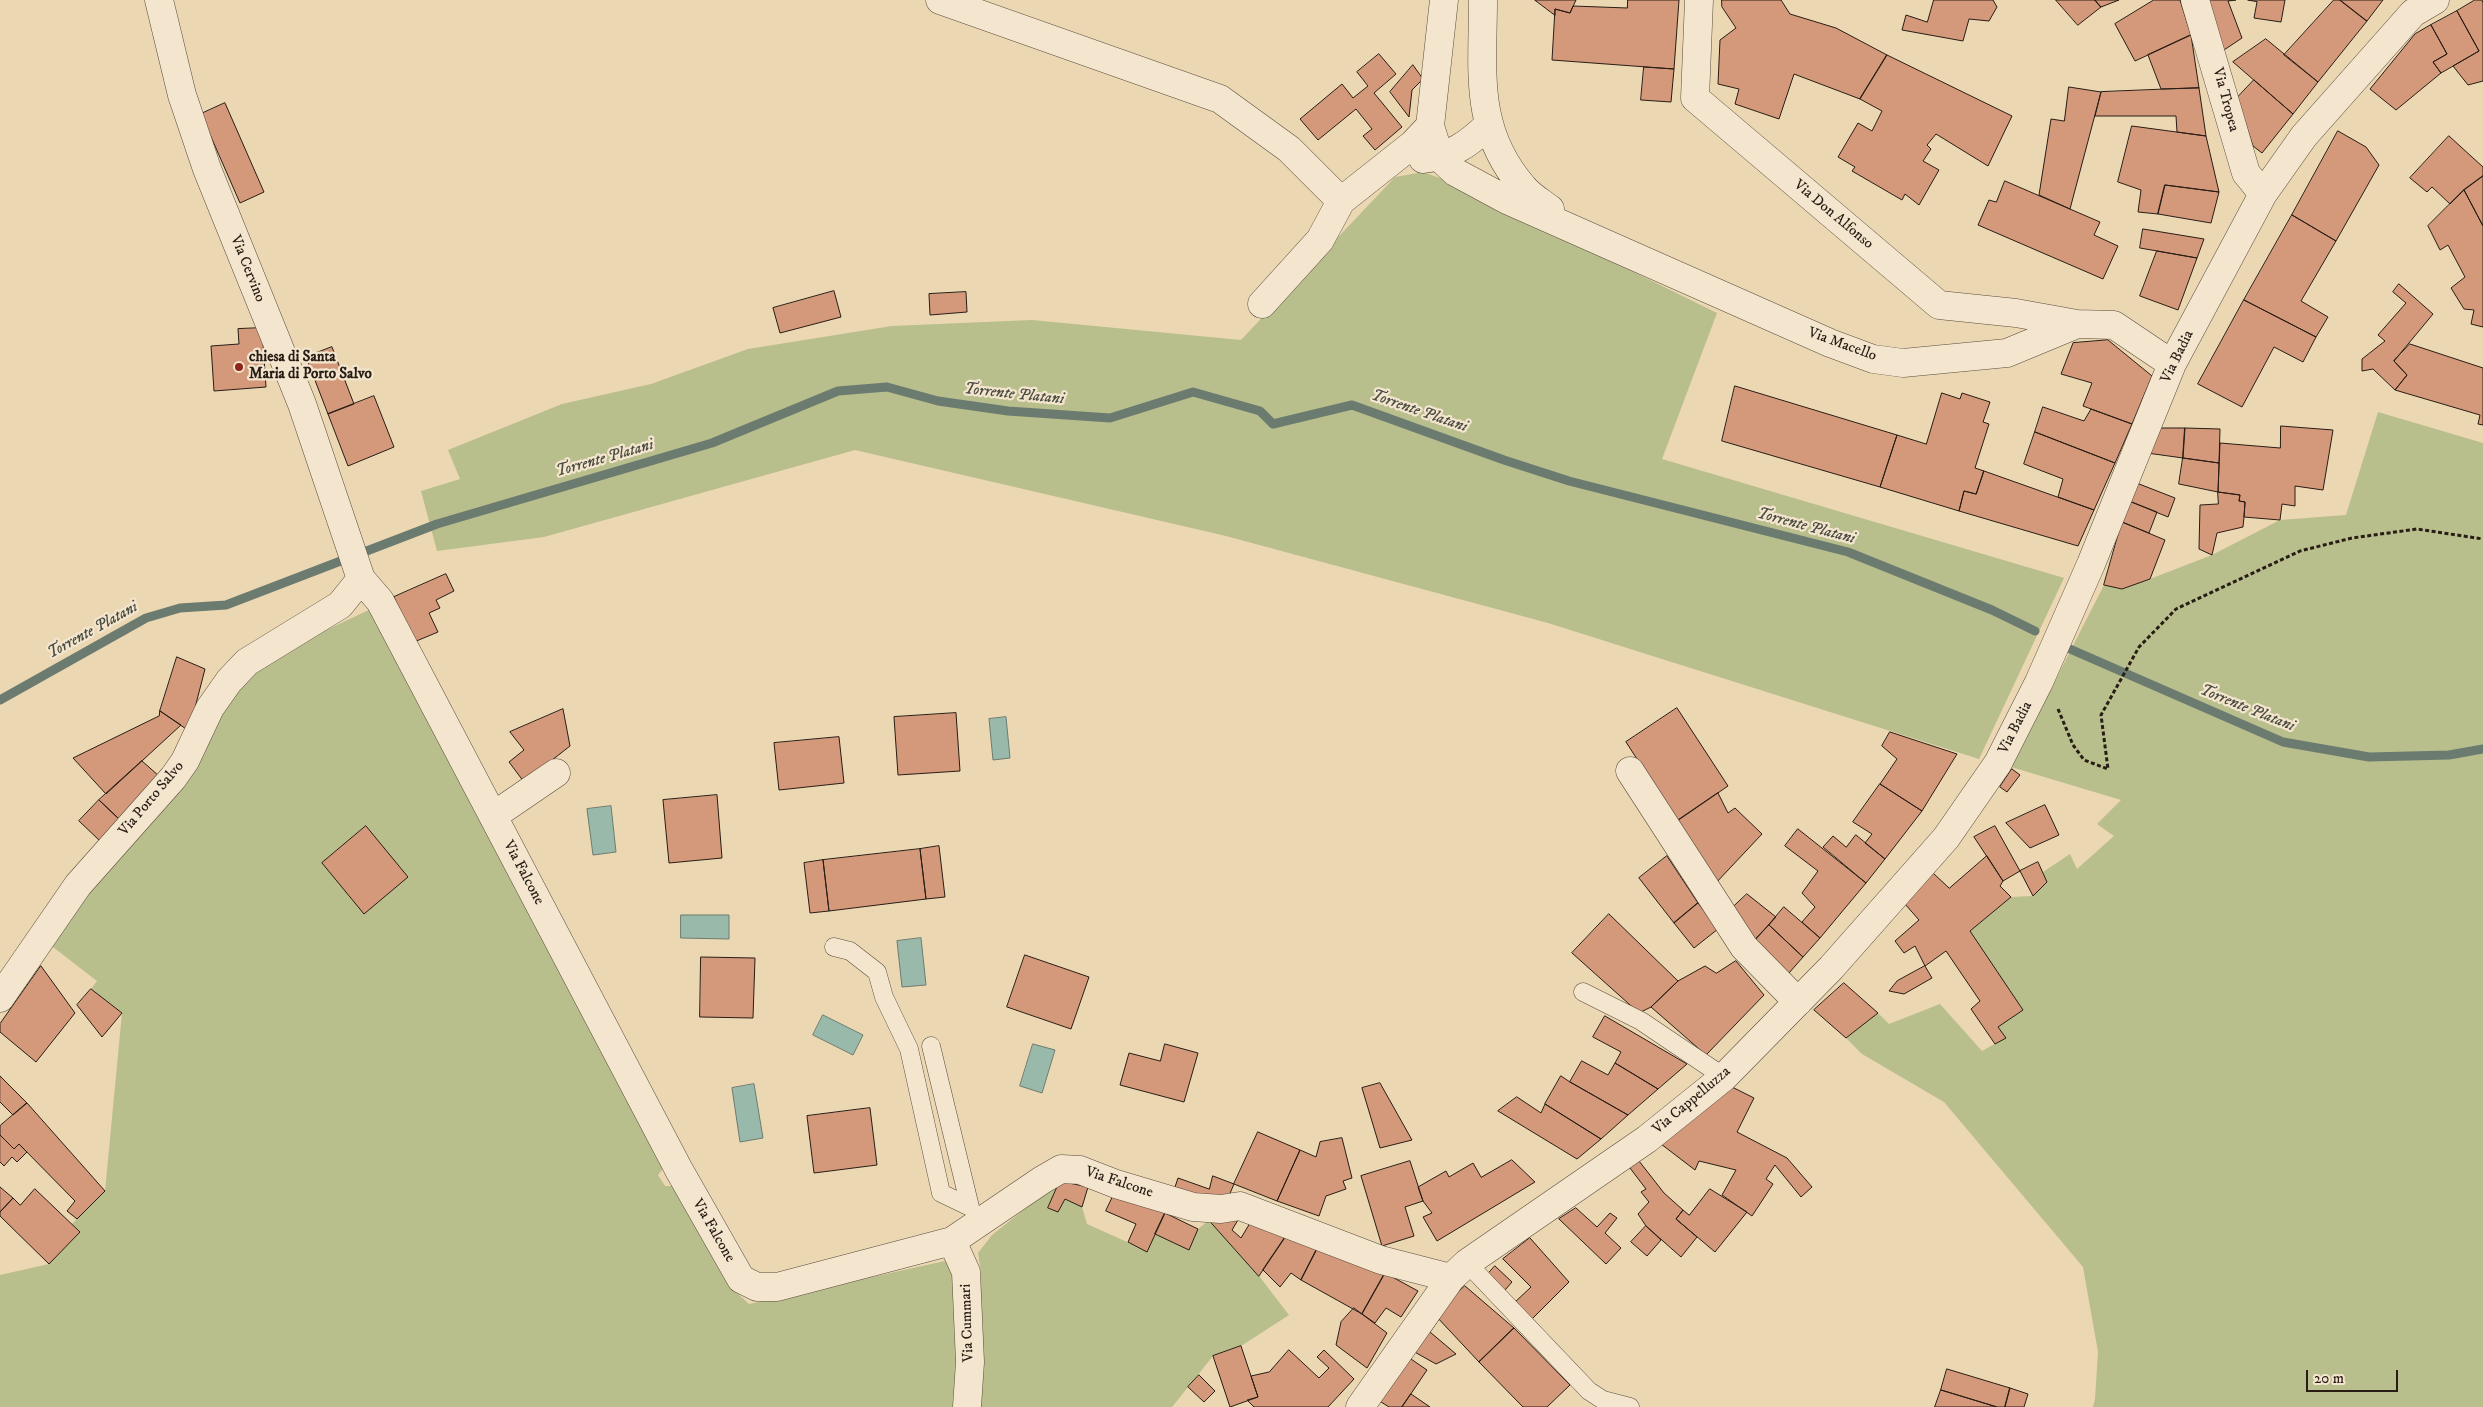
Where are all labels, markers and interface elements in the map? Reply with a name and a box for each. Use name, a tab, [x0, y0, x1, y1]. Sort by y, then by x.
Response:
street label: Via Tropea	[2208, 66, 2242, 134]
street label: Via Don Alfonso	[1789, 176, 1877, 254]
street label: Via Cervino	[225, 233, 269, 305]
street label: Via Macello	[1805, 324, 1879, 366]
street label: Via Badia	[2158, 328, 2198, 386]
place label: chiesa di Santa Maria di Porto Salvo	[249, 349, 372, 384]
marker: chiesa di Santa Maria di Porto Salvo	[233, 361, 245, 373]
water label: Torrente Platani	[963, 380, 1065, 410]
water label: Torrente Platani	[1368, 387, 1470, 437]
water label: Torrente Platani	[554, 436, 656, 482]
water label: Torrente Platani	[1755, 505, 1857, 549]
water label: Torrente Platani	[44, 598, 142, 664]
water label: Torrente Platani	[2197, 681, 2297, 737]
street label: Via Badia	[1995, 699, 2037, 757]
street label: Via Porto Salvo	[116, 758, 188, 840]
street label: Via Falcone	[499, 838, 547, 908]
street label: Via Cappelluzza	[1649, 1063, 1735, 1139]
street label: Via Falcone	[1083, 1164, 1155, 1202]
street label: Via Falcone	[688, 1196, 738, 1266]
street label: Via Cummari	[958, 1283, 978, 1363]
scale bar	[2308, 1360, 2400, 1392]
text: 20 m	[2314, 1369, 2344, 1388]

